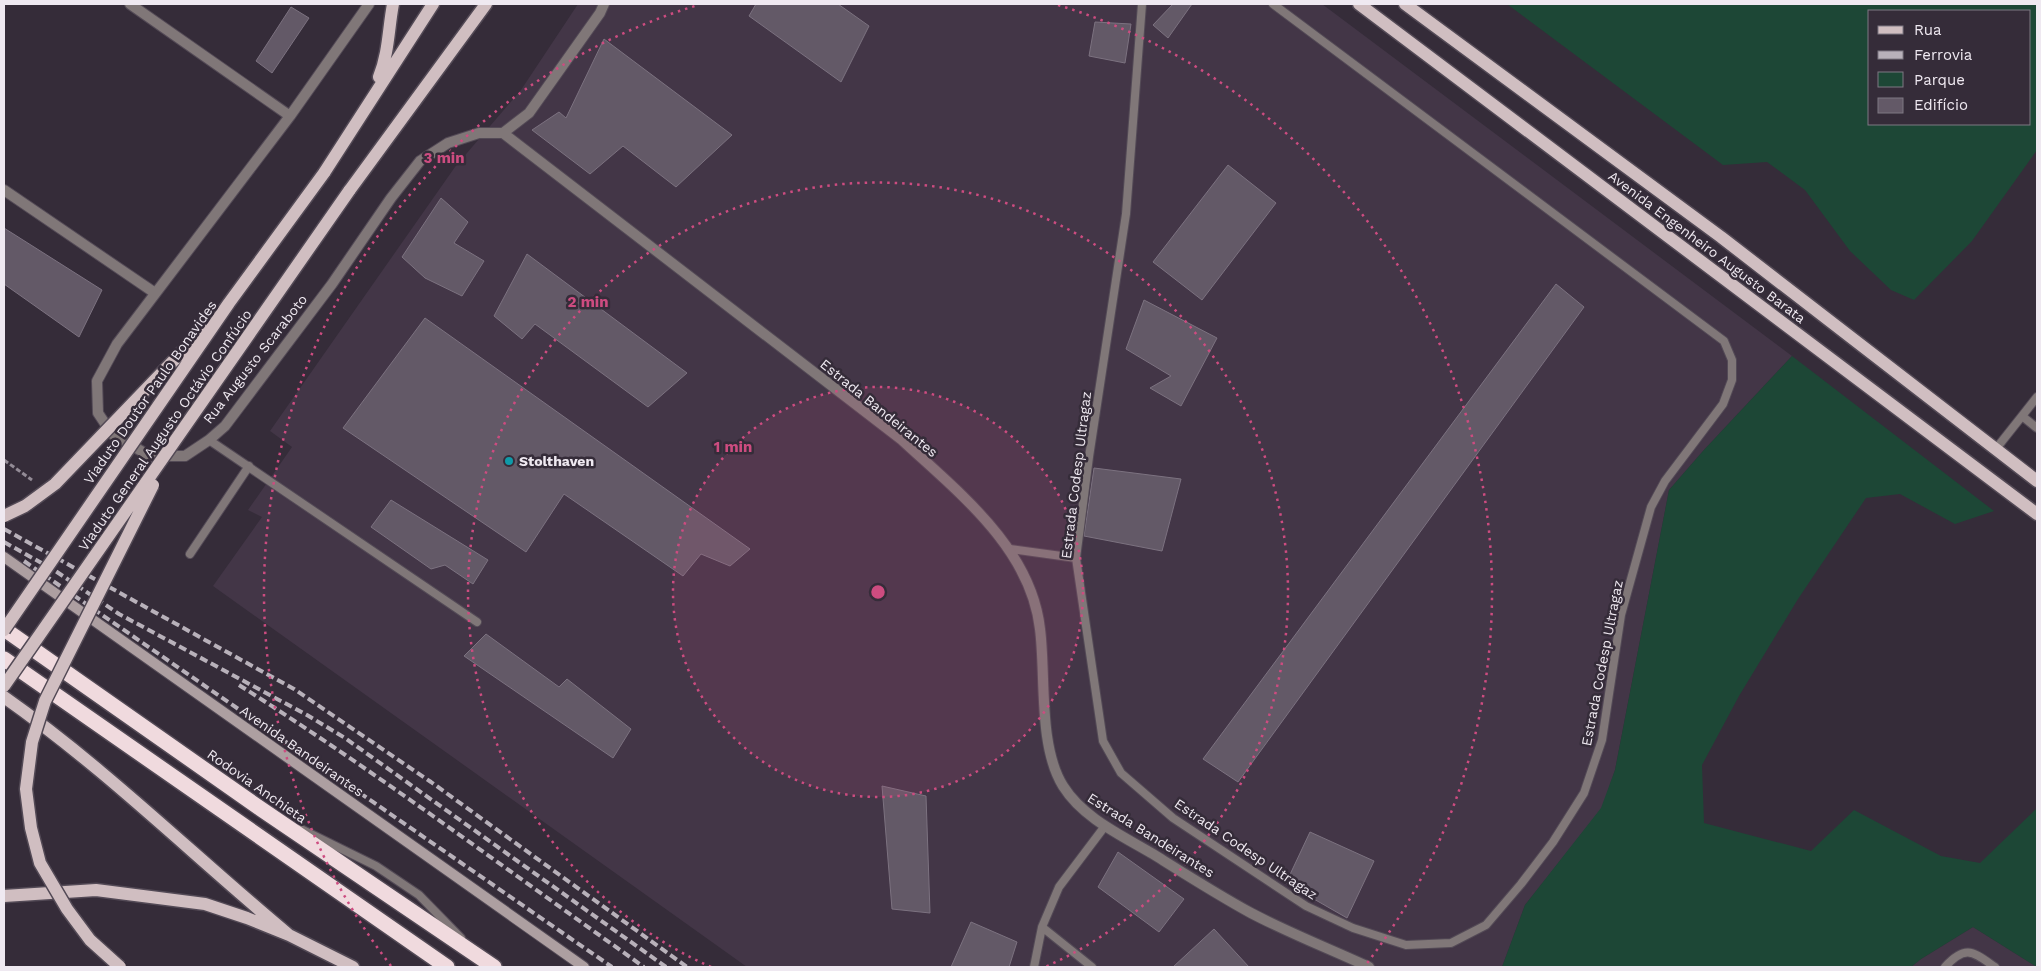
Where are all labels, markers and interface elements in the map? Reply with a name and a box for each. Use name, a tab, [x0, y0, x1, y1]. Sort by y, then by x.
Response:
legend	[1868, 10, 2031, 125]
text: Rua	[1914, 21, 1942, 39]
text: Ferrovia	[1914, 46, 1973, 64]
text: Parque	[1914, 71, 1965, 89]
text: Edifício	[1914, 96, 1968, 114]
text: 3 min	[424, 149, 464, 167]
street label: Avenida Engenheiro Augusto Barata	[1605, 168, 1809, 326]
street label: Rua Augusto Scaraboto	[200, 291, 310, 427]
text: 2 min	[567, 293, 609, 311]
street label: Viaduto Doutor Paulo Bonavides	[80, 297, 220, 487]
street label: Viaduto General Augusto Octávio Confúcio	[75, 306, 255, 554]
street label: Estrada Bandeirantes	[817, 356, 941, 460]
street label: Estrada Codesp Ultragaz	[1058, 390, 1094, 560]
text: 1 min	[714, 438, 752, 456]
place label: Stolthaven	[519, 453, 594, 469]
marker: Stolthaven	[503, 455, 515, 467]
street label: Estrada Codesp Ultragaz	[1578, 579, 1626, 747]
centre of rings	[869, 583, 887, 601]
street label: Avenida Bandeirantes	[237, 702, 367, 800]
street label: Rodovia Anchieta	[204, 746, 310, 826]
street label: Estrada Bandeirantes	[1085, 789, 1217, 881]
street label: Estrada Codesp Ultragaz	[1172, 795, 1320, 903]

